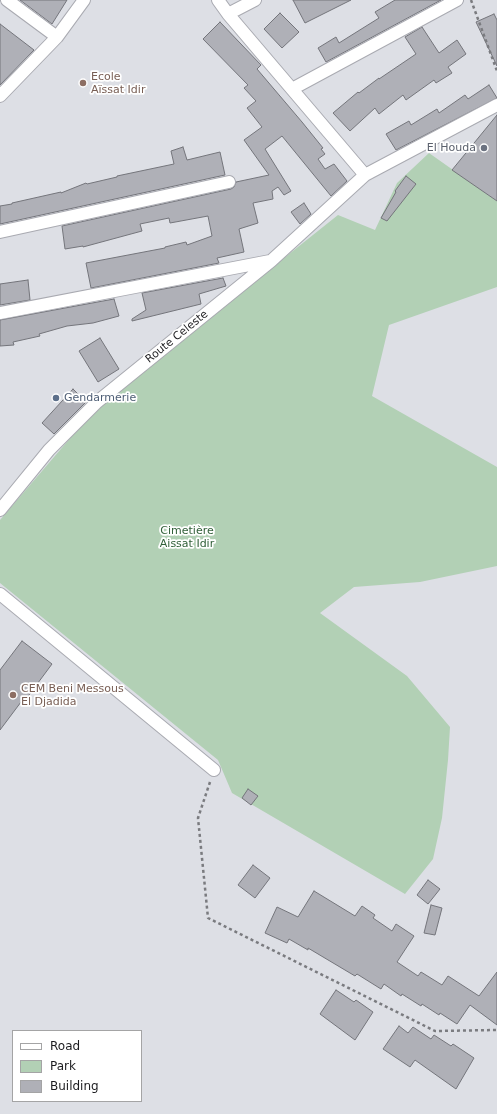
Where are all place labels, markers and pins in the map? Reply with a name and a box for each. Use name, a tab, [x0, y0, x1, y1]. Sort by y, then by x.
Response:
place label: Ecole Aïssat Idir	[91, 70, 145, 96]
marker: Ecole Aïssat Idir	[78, 78, 88, 88]
place label: El Houda	[427, 141, 476, 155]
marker: El Houda	[479, 143, 489, 153]
place label: Gendarmerie	[64, 391, 136, 405]
marker: Gendarmerie	[51, 393, 61, 403]
place label: CEM Beni Messous El Djadida	[21, 682, 124, 708]
marker: CEM Beni Messous El Djadida	[8, 690, 18, 700]

